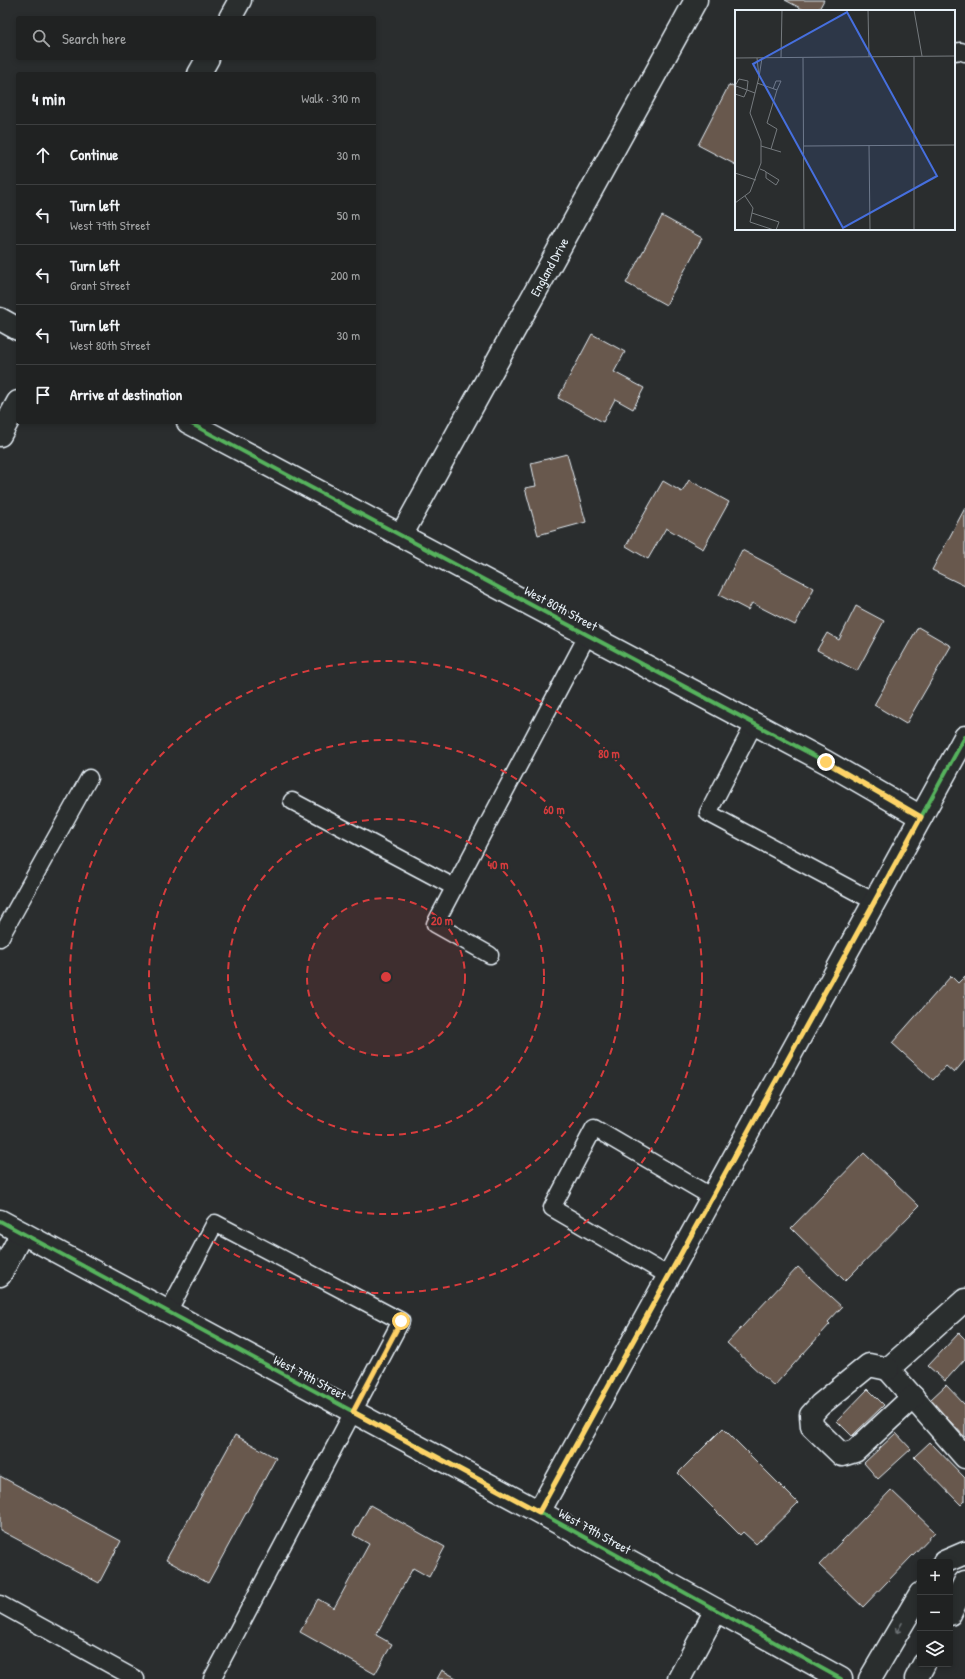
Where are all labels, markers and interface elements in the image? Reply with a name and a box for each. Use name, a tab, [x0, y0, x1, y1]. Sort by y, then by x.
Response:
inset map	[735, 10, 955, 230]
search box	[16, 16, 376, 60]
icon: search	[30, 27, 52, 49]
text: Search here	[62, 28, 126, 49]
text: 4 min	[32, 87, 65, 110]
text: Walk · 310 m	[301, 89, 360, 107]
icon: ahead	[32, 144, 54, 166]
text: Continue	[70, 144, 118, 165]
text: 30 m	[337, 146, 360, 164]
text: Turn left	[70, 195, 120, 216]
icon: left	[32, 204, 54, 226]
text: 50 m	[337, 206, 360, 224]
text: West 79th Street	[70, 216, 150, 234]
street label: England Drive	[526, 234, 573, 299]
text: Turn left	[70, 255, 120, 276]
icon: left	[32, 264, 54, 286]
text: 200 m	[330, 266, 360, 284]
text: Grant Street	[70, 276, 130, 294]
text: Turn left	[70, 315, 120, 336]
icon: left	[32, 324, 54, 346]
text: 30 m	[337, 326, 360, 344]
text: West 80th Street	[70, 336, 150, 354]
icon: arrive	[32, 384, 54, 406]
text: Arrive at destination	[70, 384, 182, 405]
street label: West 80th Street	[521, 581, 601, 635]
text: 80 m	[598, 745, 620, 762]
route end	[817, 753, 835, 771]
text: 60 m	[543, 801, 565, 818]
text: 40 m	[488, 856, 508, 873]
text: 20 m	[431, 912, 453, 929]
centre of rings	[379, 970, 393, 984]
route start	[392, 1312, 410, 1330]
street label: West 79th Street	[270, 1350, 350, 1404]
street label: West 79th Street	[556, 1504, 635, 1559]
map controls	[917, 1559, 953, 1667]
button: +	[917, 1559, 953, 1595]
button: −	[917, 1595, 953, 1631]
one-way arrow	[894, 1622, 902, 1634]
button: layers	[917, 1631, 953, 1667]

